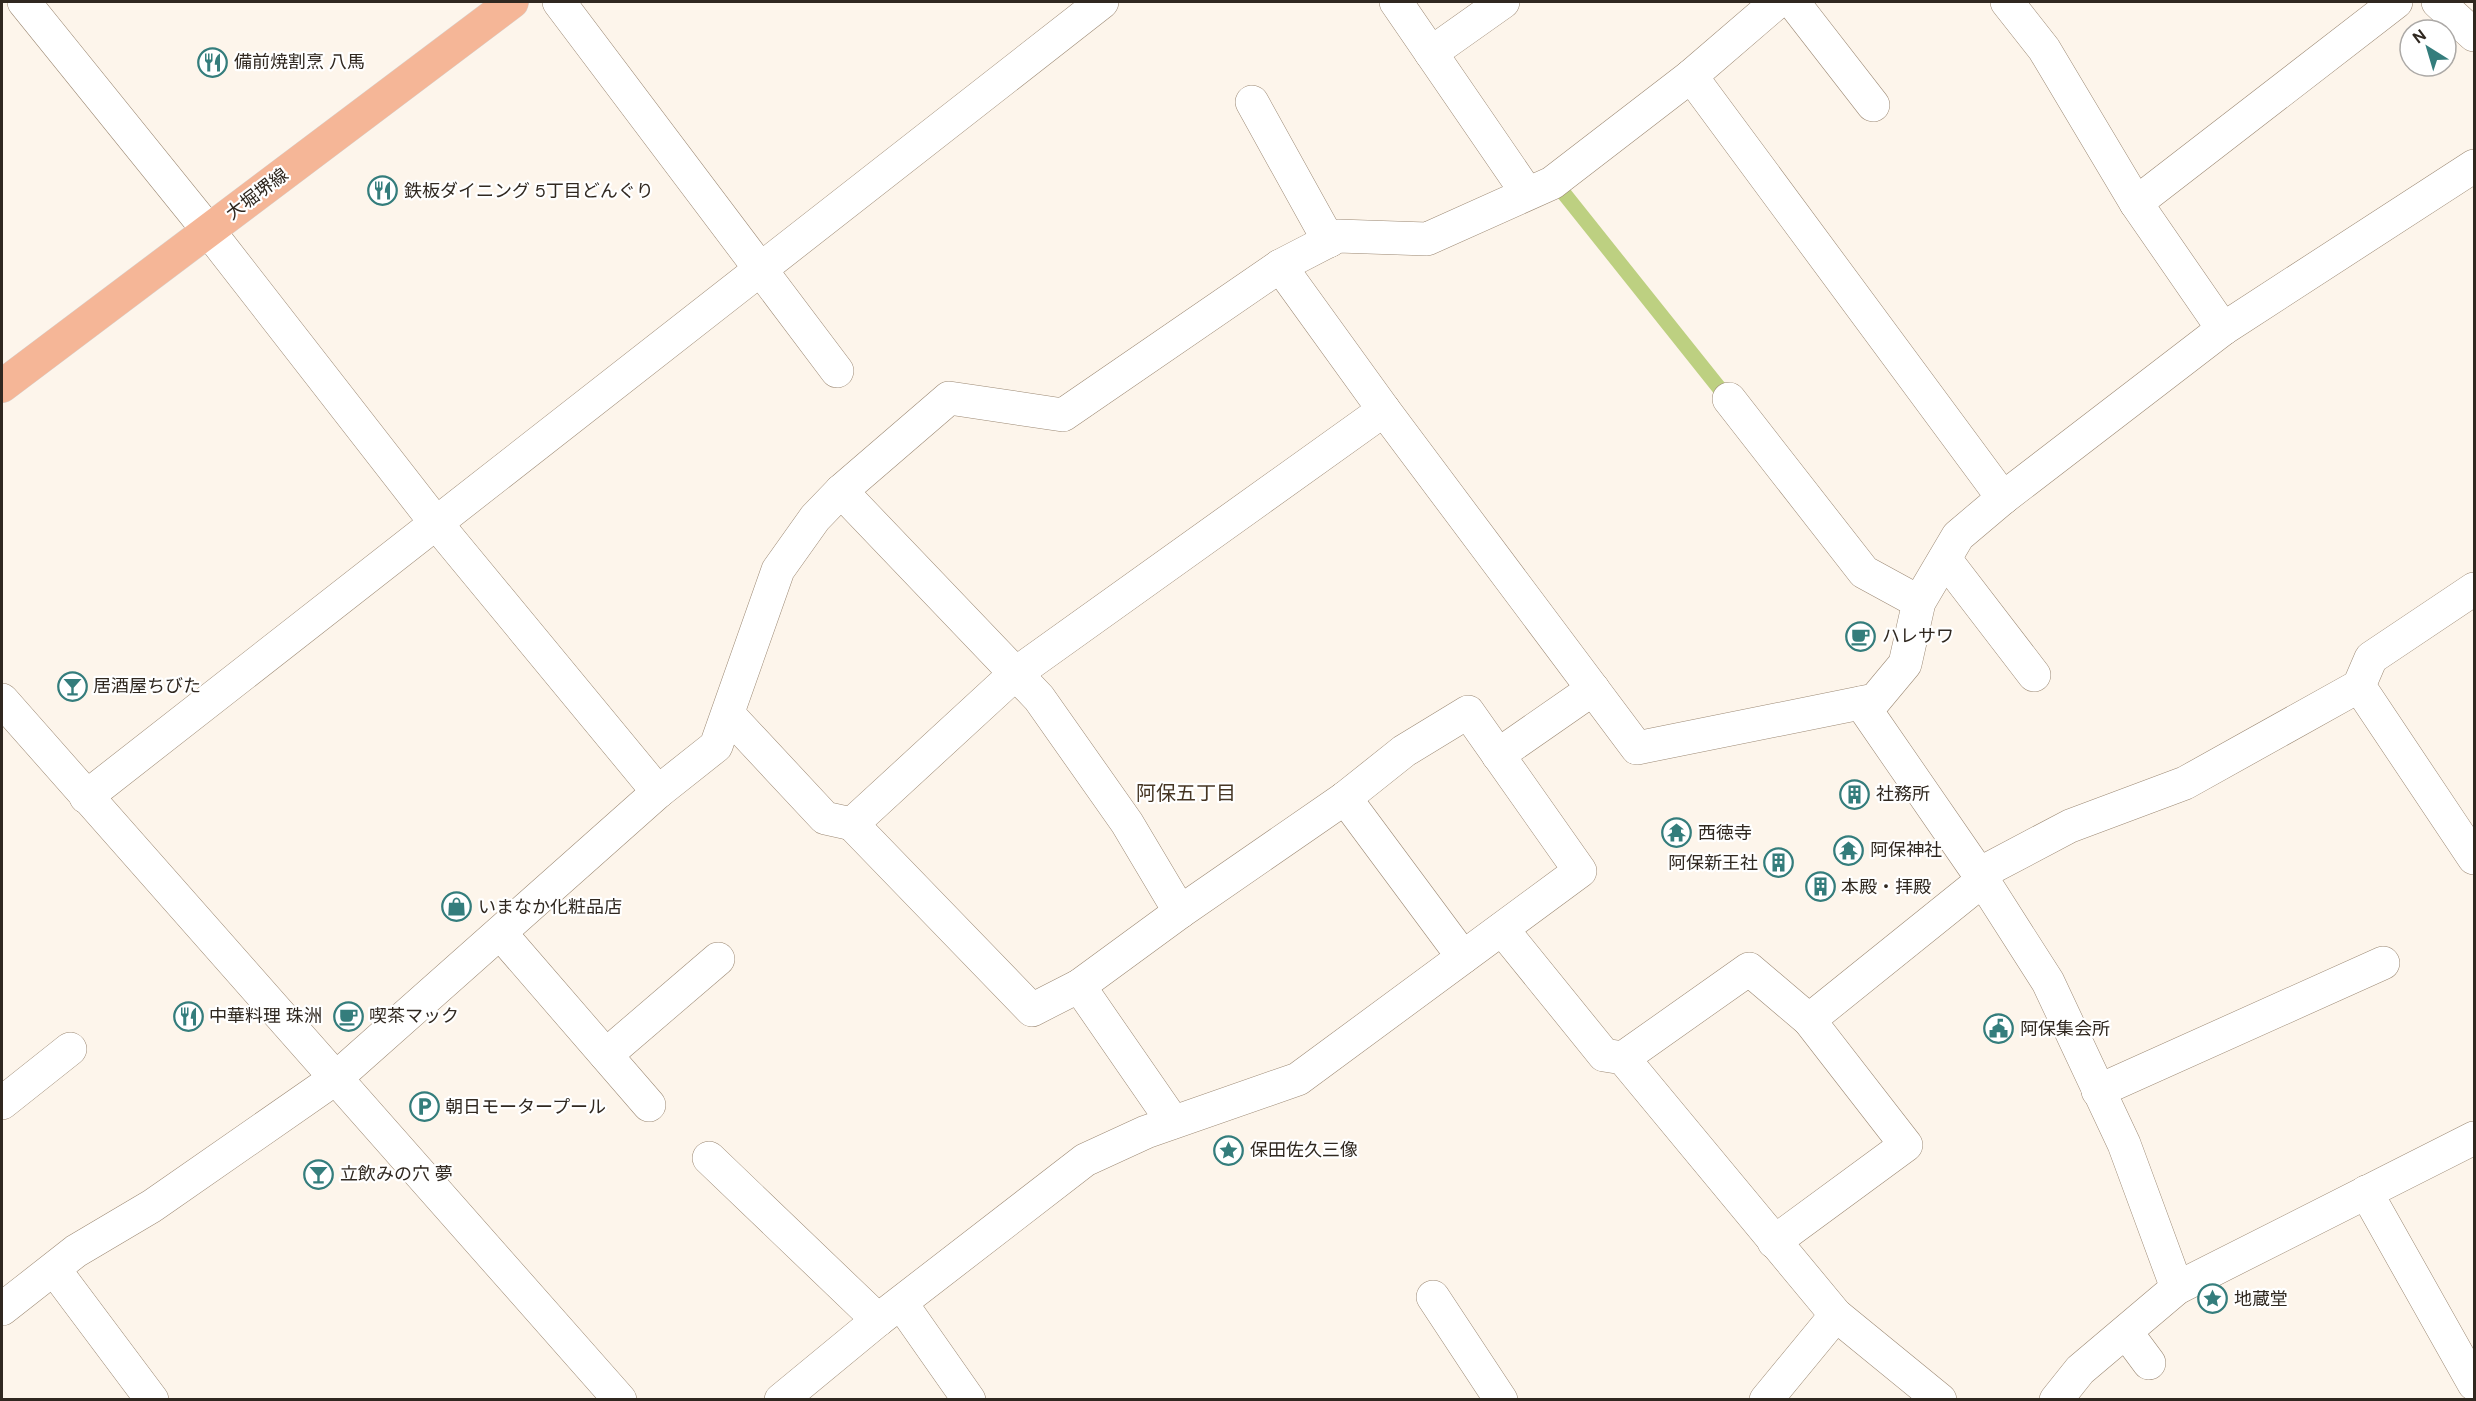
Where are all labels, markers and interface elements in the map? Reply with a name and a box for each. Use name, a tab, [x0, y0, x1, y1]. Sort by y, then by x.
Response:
north arrow	[2398, 18, 2458, 78]
text: N	[2408, 25, 2430, 48]
restaurant icon: 備前焼割烹 八馬	[197, 46, 229, 78]
place label: 備前焼割烹 八馬	[234, 50, 365, 74]
street label: 大堀堺線	[221, 163, 293, 225]
restaurant icon: 鉄板ダイニング 5丁目どんぐり	[367, 175, 399, 207]
place label: 鉄板ダイニング 5丁目どんぐり	[404, 179, 654, 203]
cafe icon: ハレサワ	[1845, 620, 1877, 652]
place label: ハレサワ	[1882, 624, 1954, 648]
bar icon: 居酒屋ちびた	[56, 670, 88, 702]
place label: 居酒屋ちびた	[93, 674, 201, 698]
building icon: 社務所	[1839, 778, 1871, 810]
district label: 阿保五丁目	[1136, 780, 1236, 806]
place label: 社務所	[1876, 782, 1930, 806]
temple icon: 西徳寺	[1661, 817, 1693, 849]
place label: 西徳寺	[1698, 821, 1752, 845]
temple icon: 阿保神社	[1833, 834, 1865, 866]
place label: 阿保神社	[1870, 838, 1942, 862]
building icon: 阿保新王社	[1763, 847, 1795, 879]
place label: 阿保新王社	[1668, 851, 1758, 875]
building icon: 本殿・拝殿	[1804, 871, 1836, 903]
place label: 本殿・拝殿	[1841, 875, 1931, 899]
shop icon: いまなか化粧品店	[441, 891, 473, 923]
place label: いまなか化粧品店	[478, 895, 622, 919]
restaurant icon: 中華料理 珠洲	[172, 1000, 204, 1032]
cafe icon: 喫茶マック	[332, 1000, 364, 1032]
place label: 中華料理 珠洲	[209, 1004, 322, 1028]
place label: 喫茶マック	[369, 1004, 459, 1028]
public building icon: 阿保集会所	[1983, 1013, 2015, 1045]
place label: 阿保集会所	[2020, 1017, 2110, 1041]
parking icon: 朝日モータープール	[408, 1091, 440, 1123]
place label: 朝日モータープール	[445, 1095, 606, 1119]
place icon: 保田佐久三像	[1213, 1134, 1245, 1166]
place label: 保田佐久三像	[1250, 1138, 1358, 1162]
bar icon: 立飲みの穴 夢	[303, 1158, 335, 1190]
place label: 立飲みの穴 夢	[340, 1162, 453, 1186]
place icon: 地蔵堂	[2197, 1283, 2229, 1315]
place label: 地蔵堂	[2234, 1287, 2288, 1311]

